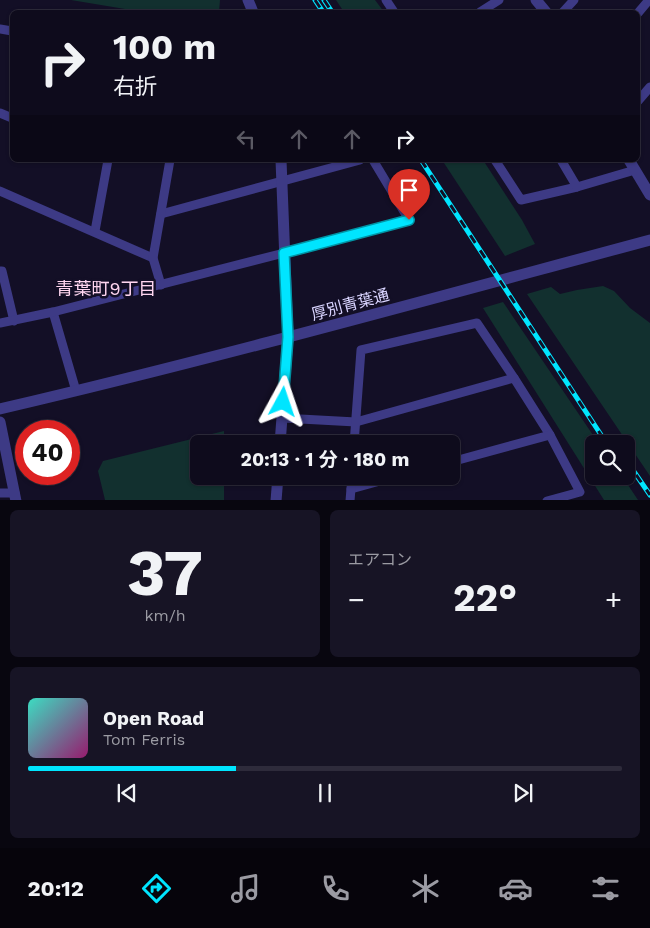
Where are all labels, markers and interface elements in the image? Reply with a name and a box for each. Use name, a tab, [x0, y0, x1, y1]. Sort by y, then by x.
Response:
text: 100 m	[113, 26, 216, 68]
icon: right	[30, 30, 95, 95]
text: 右折	[113, 74, 157, 99]
icon: left	[232, 125, 260, 153]
icon: ahead	[285, 125, 313, 153]
icon: ahead	[338, 125, 366, 153]
icon: right	[391, 125, 419, 153]
pin	[388, 169, 430, 220]
icon: arrive	[395, 176, 423, 204]
district label: 青葉町9丁目	[55, 278, 157, 299]
street label: 厚別青葉通	[309, 285, 391, 324]
position arrow	[256, 375, 308, 427]
speed limit sign: 40	[15, 420, 80, 485]
map controls	[585, 435, 635, 485]
button: search	[585, 435, 635, 485]
text: 20:13 · 1 分 · 180 m	[241, 448, 409, 471]
text: 37	[127, 535, 203, 611]
text: エアコン	[348, 550, 412, 569]
text: 22°	[453, 576, 517, 620]
text: −	[348, 583, 365, 616]
text: +	[605, 583, 622, 616]
text: km/h	[144, 606, 186, 625]
text: Open Road	[103, 707, 204, 730]
text: Tom Ferris	[103, 730, 185, 749]
icon: previous	[113, 779, 141, 807]
icon: pause	[311, 779, 339, 807]
icon: next	[509, 779, 537, 807]
icon: directions	[139, 871, 174, 906]
icon: music	[228, 871, 263, 906]
icon: phone	[318, 871, 353, 906]
icon: climate	[408, 871, 443, 906]
icon: car	[498, 871, 533, 906]
icon: filters	[588, 871, 623, 906]
text: 20:12	[27, 876, 84, 901]

